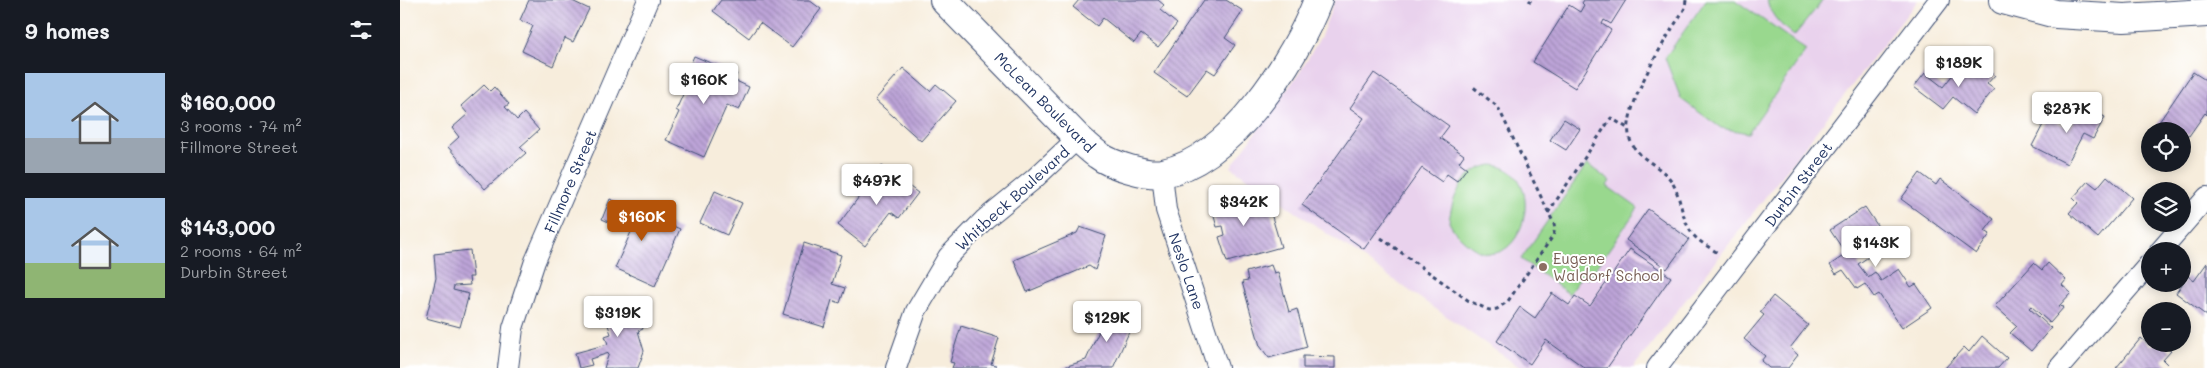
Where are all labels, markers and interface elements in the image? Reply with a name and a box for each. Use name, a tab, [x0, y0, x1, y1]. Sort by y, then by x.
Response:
icon: filters	[347, 16, 375, 44]
text: 9 homes	[25, 17, 110, 44]
pin: $189K	[1924, 46, 1994, 88]
street label: McLean Boulevard	[990, 47, 1100, 157]
text: $189K	[1935, 51, 1983, 72]
pin: $160K	[669, 62, 739, 105]
text: $160K	[680, 68, 728, 89]
text: $160,000	[180, 88, 275, 115]
pin: $287K	[2032, 92, 2102, 134]
icon: home	[65, 93, 125, 153]
text: $287K	[2043, 97, 2091, 118]
text: 3 rooms · 74 m²	[180, 115, 301, 136]
map controls	[2141, 122, 2191, 352]
button: locate	[2141, 122, 2191, 172]
street label: Fillmore Street	[539, 126, 601, 236]
text: Fillmore Street	[180, 136, 298, 157]
street label: Durbin Street	[1760, 138, 1836, 230]
street label: Whitbeck Boulevard	[951, 141, 1073, 255]
pin: $497K	[842, 164, 912, 206]
text: $497K	[852, 169, 902, 190]
button: layers	[2141, 182, 2191, 232]
pin: $342K	[1209, 184, 1279, 227]
text: $342K	[1219, 190, 1269, 211]
pin: $160K	[607, 200, 677, 242]
text: $160K	[618, 205, 666, 226]
text: $143,000	[180, 213, 275, 240]
icon: home	[65, 218, 125, 278]
pin: $143K	[1841, 226, 1911, 268]
street label: Neslo Lane	[1165, 230, 1209, 312]
text: $143K	[1852, 231, 1900, 252]
text: 2 rooms · 64 m²	[180, 240, 302, 261]
button: +	[2141, 242, 2191, 292]
place label: Eugene Waldorf School	[1553, 248, 1663, 285]
text: Durbin Street	[180, 261, 288, 282]
marker: Eugene Waldorf School	[1537, 261, 1549, 273]
pin: $319K	[583, 296, 653, 338]
pin: $129K	[1072, 300, 1142, 343]
text: $319K	[595, 301, 641, 322]
button: −	[2141, 302, 2191, 352]
text: $129K	[1084, 306, 1130, 327]

